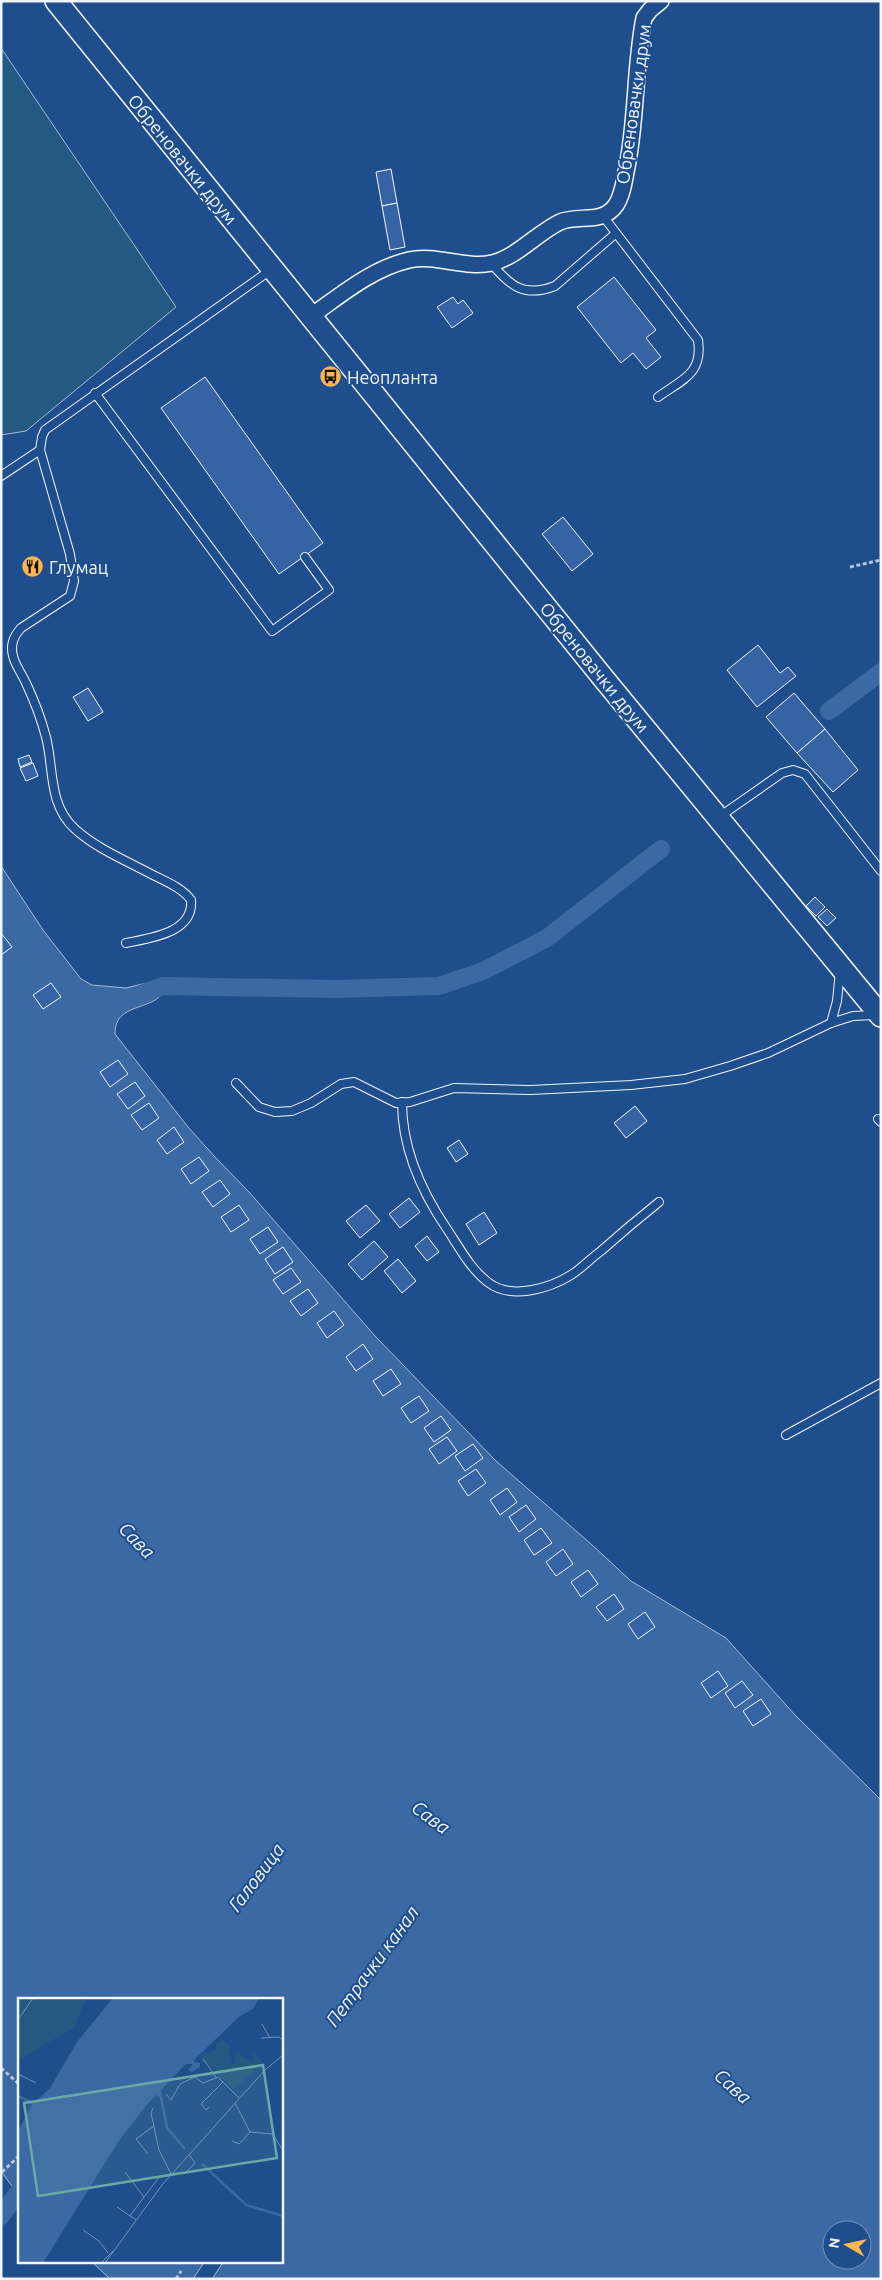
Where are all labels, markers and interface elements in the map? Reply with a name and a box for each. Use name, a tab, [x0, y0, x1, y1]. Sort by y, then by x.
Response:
street label: Обреновачки друм	[612, 23, 654, 185]
street label: Обреновачки друм	[124, 90, 242, 228]
bus stop icon: Неопланта	[319, 365, 343, 389]
place label: Неопланта	[347, 367, 438, 387]
restaurant icon: Глумац	[21, 555, 45, 579]
place label: Глумац	[49, 557, 108, 577]
street label: Обреновачки друм	[536, 598, 654, 736]
water label: Сава	[115, 1517, 159, 1563]
water label: Сава	[408, 1796, 454, 1838]
water label: Галовица	[223, 1839, 289, 1915]
water label: Петрачки канал	[321, 1901, 423, 2030]
inset map	[18, 1998, 282, 2262]
water label: Сава	[710, 2064, 756, 2108]
north arrow	[822, 2220, 872, 2270]
text: N	[825, 2237, 843, 2249]

